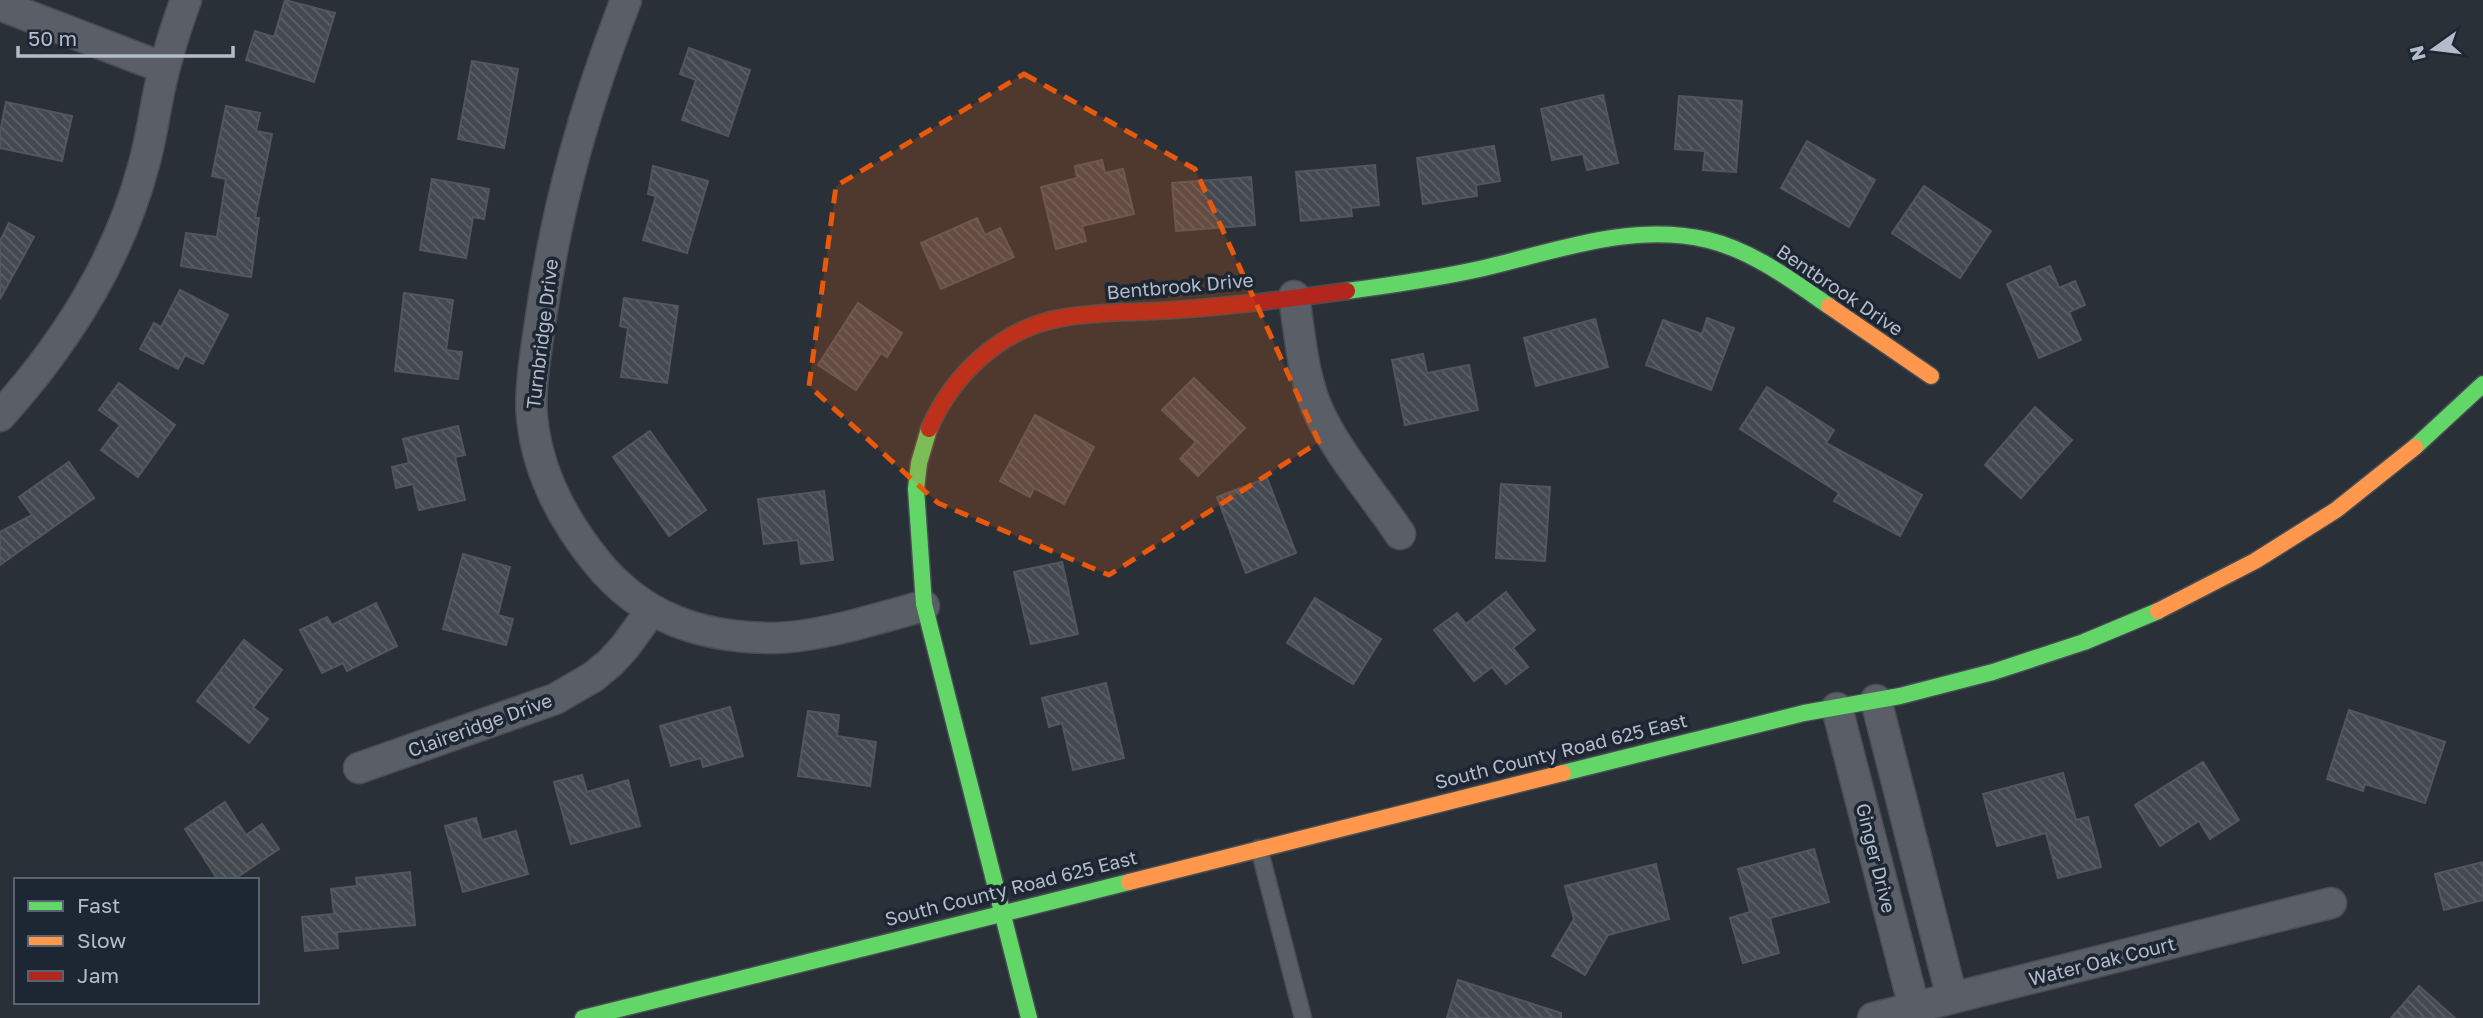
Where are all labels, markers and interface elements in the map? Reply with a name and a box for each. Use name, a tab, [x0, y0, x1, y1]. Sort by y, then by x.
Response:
scale bar	[18, 14, 233, 58]
north arrow	[2399, 14, 2469, 84]
text: 50 m	[28, 25, 77, 51]
text: N	[2404, 43, 2430, 63]
street label: Bentbrook Drive	[1773, 239, 1908, 340]
street label: Turnbridge Drive	[521, 258, 562, 410]
street label: Bentbrook Drive	[1106, 268, 1254, 303]
street label: Claireridge Drive	[405, 688, 555, 761]
street label: South County Road 625 East	[1432, 708, 1689, 793]
street label: Ginger Drive	[1852, 801, 1901, 915]
street label: South County Road 625 East	[882, 845, 1139, 930]
legend	[14, 878, 259, 1004]
text: Fast	[77, 892, 120, 918]
text: Slow	[77, 927, 126, 953]
street label: Water Oak Court	[2026, 931, 2178, 990]
text: Jam	[77, 962, 119, 988]

